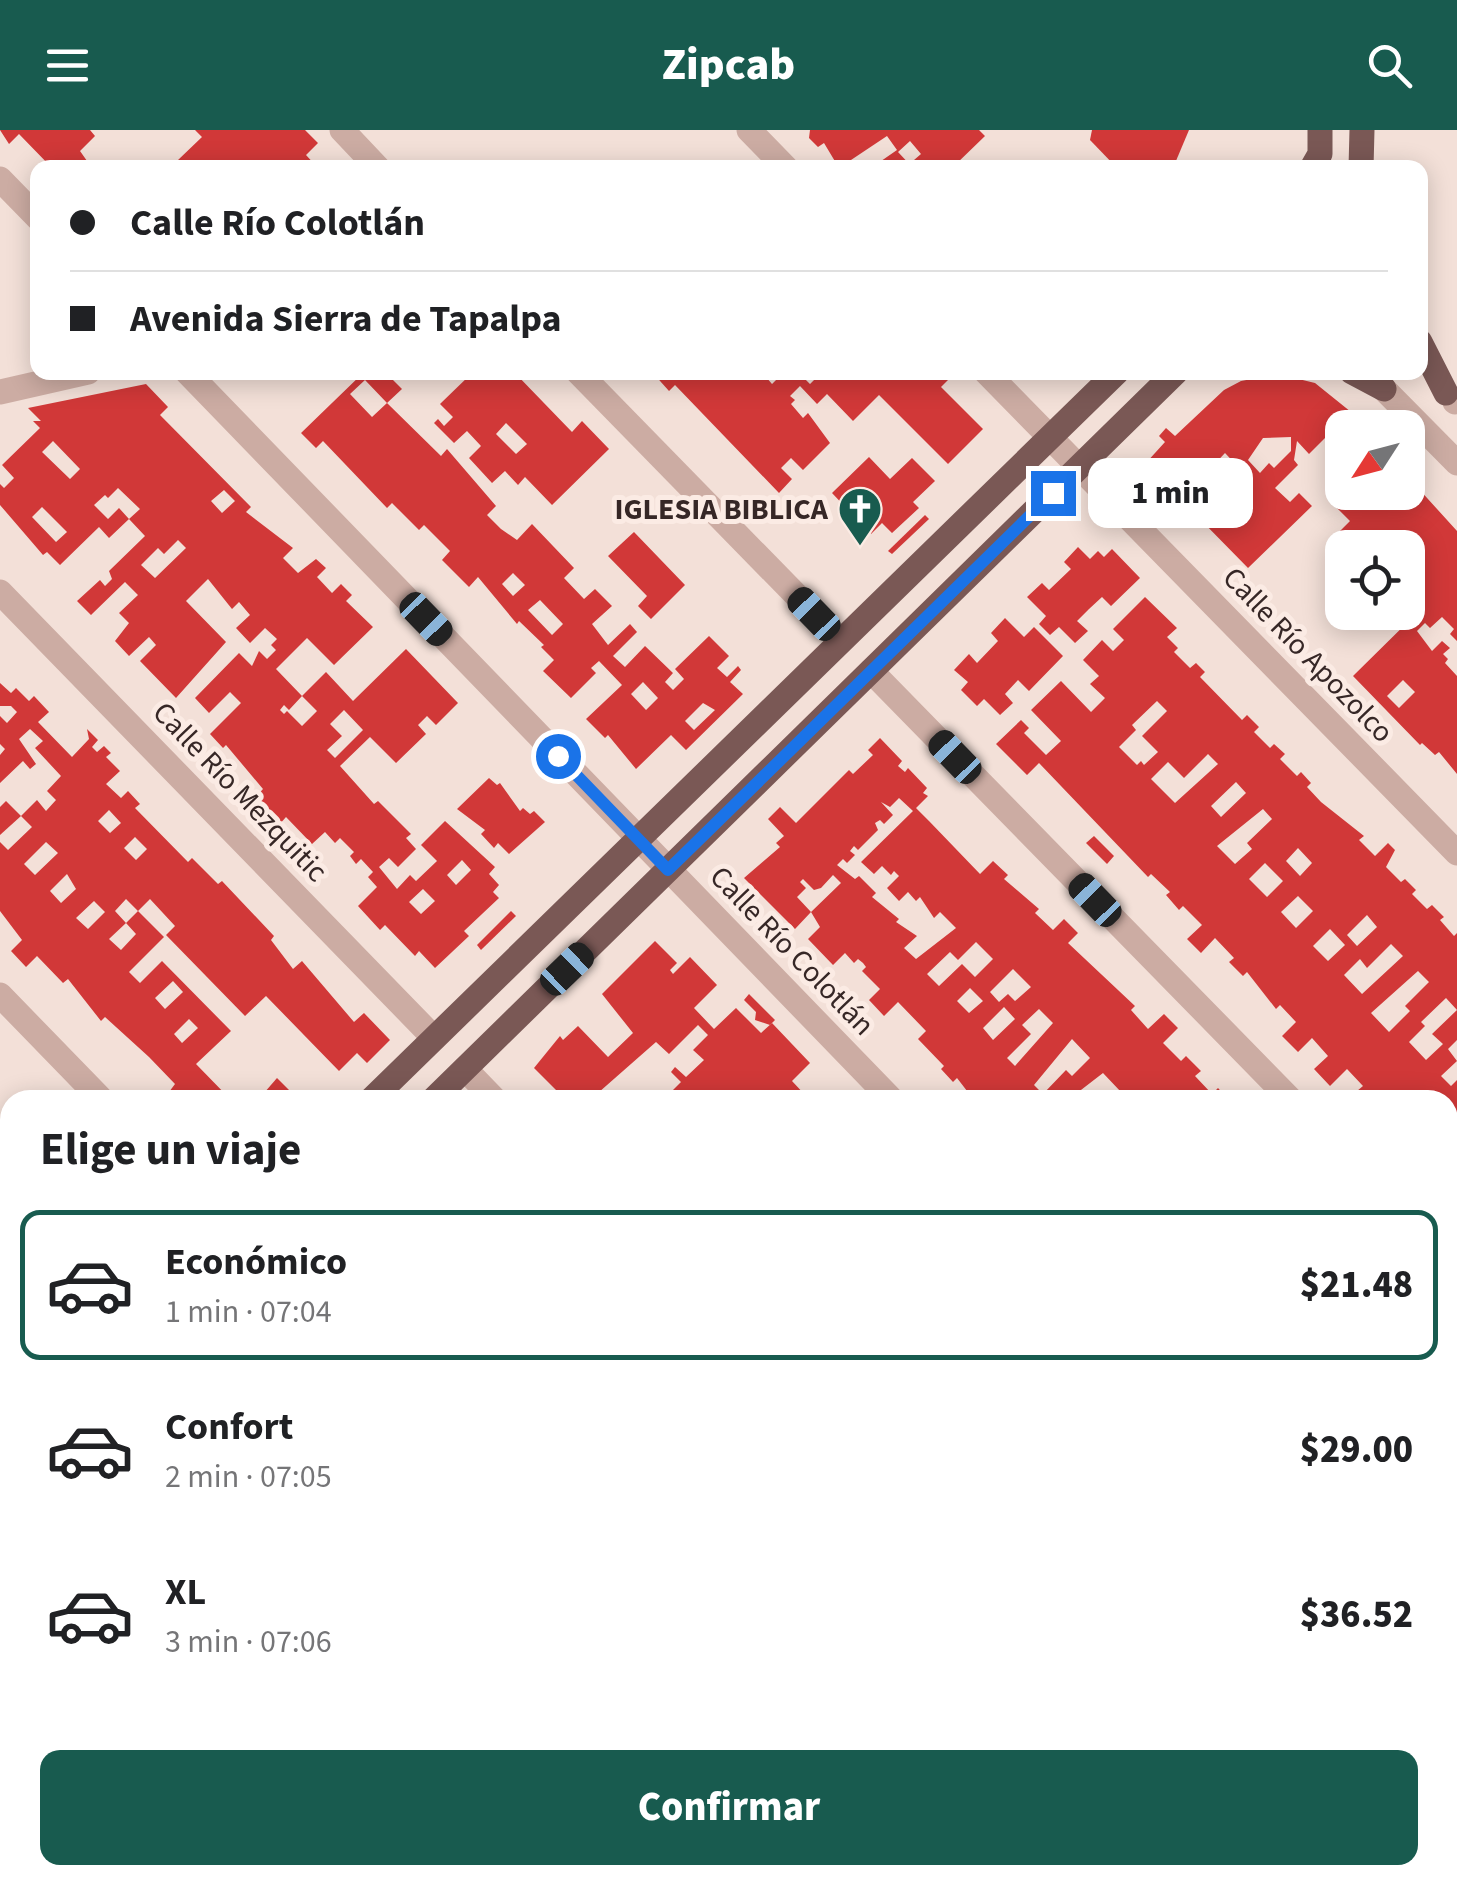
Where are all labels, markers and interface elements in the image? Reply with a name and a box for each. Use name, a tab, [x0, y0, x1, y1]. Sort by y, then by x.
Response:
text: Zipcab	[662, 33, 795, 97]
icon: menu	[40, 38, 95, 93]
icon: search	[1362, 38, 1417, 93]
text: Calle Río Colotlán	[130, 196, 425, 250]
text: Avenida Sierra de Tapalpa	[130, 292, 562, 346]
north arrow	[1325, 410, 1425, 510]
map controls	[1325, 410, 1425, 630]
callout: 1 min	[1088, 458, 1253, 528]
text: 1 min	[1131, 470, 1210, 516]
route end	[1031, 471, 1076, 516]
church icon: IGLESIA BIBLICA	[837, 486, 883, 547]
place label: IGLESIA BIBLICA	[614, 488, 829, 531]
button: locate	[1325, 530, 1425, 630]
street label: Calle Río Apozolco	[1213, 557, 1403, 753]
car	[782, 582, 846, 646]
car	[394, 587, 458, 651]
street label: Calle Río Mezquitic	[143, 692, 337, 892]
car	[923, 725, 987, 789]
route start	[536, 734, 581, 779]
street label: Calle Río Colotlán	[700, 856, 884, 1046]
car	[1063, 868, 1127, 932]
car	[535, 937, 599, 1001]
text: Elige un viaje	[40, 1118, 301, 1182]
text: Económico	[165, 1235, 347, 1289]
icon: car	[45, 1240, 135, 1330]
text: $21.48	[1300, 1258, 1413, 1312]
text: 1 min · 07:04	[165, 1289, 332, 1335]
text: Confort	[165, 1400, 293, 1454]
icon: car	[45, 1405, 135, 1495]
text: $29.00	[1300, 1423, 1413, 1477]
text: 2 min · 07:05	[165, 1454, 332, 1500]
text: XL	[165, 1565, 206, 1619]
icon: car	[45, 1570, 135, 1660]
text: $36.52	[1300, 1588, 1413, 1642]
text: 3 min · 07:06	[165, 1619, 332, 1665]
button: Confirmar	[40, 1750, 1418, 1865]

